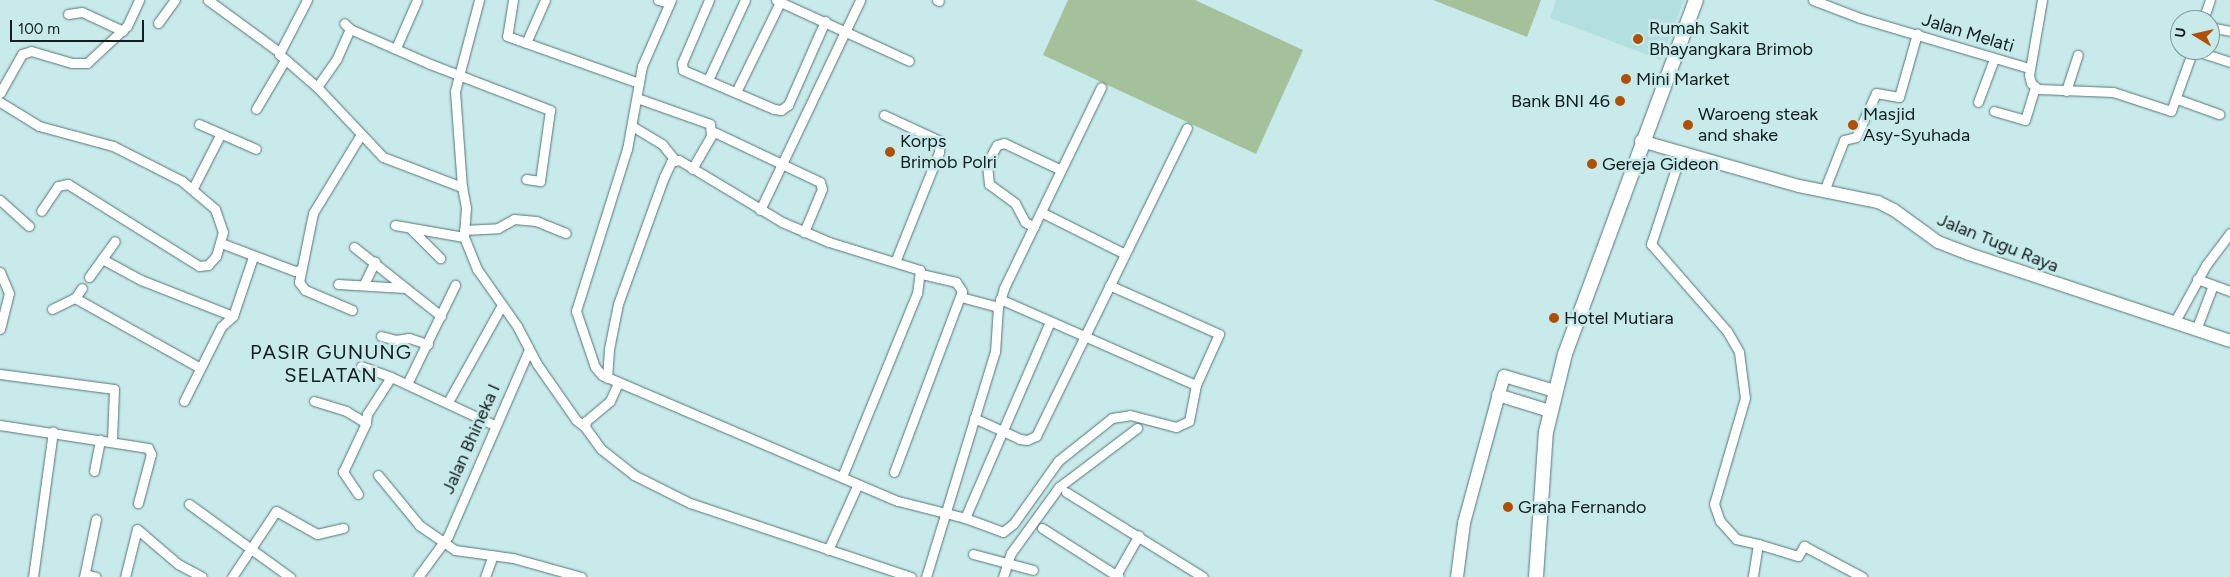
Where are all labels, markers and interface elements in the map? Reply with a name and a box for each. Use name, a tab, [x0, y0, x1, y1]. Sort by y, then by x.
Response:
street label: Jalan Melati	[1919, 9, 2017, 57]
scale bar	[12, 10, 146, 42]
north arrow	[2170, 10, 2220, 60]
place label: Rumah Sakit Bhayangkara Brimob	[1649, 18, 1813, 60]
text: 100 m	[18, 20, 60, 38]
text: U	[2172, 27, 2190, 39]
marker: Rumah Sakit Bhayangkara Brimob	[1631, 32, 1645, 46]
place label: Mini Market	[1636, 68, 1730, 90]
marker: Mini Market	[1620, 73, 1632, 85]
place label: Bank BNI 46	[1511, 90, 1610, 112]
marker: Bank BNI 46	[1614, 95, 1626, 107]
place label: Waroeng steak and shake	[1698, 104, 1818, 146]
place label: Masjid Asy-Syuhada	[1863, 104, 1970, 146]
marker: Waroeng steak and shake	[1682, 119, 1694, 131]
marker: Masjid Asy-Syuhada	[1847, 119, 1859, 131]
place label: Korps Brimob Polri	[900, 131, 997, 173]
marker: Korps Brimob Polri	[884, 146, 896, 158]
place label: Gereja Gideon	[1602, 153, 1719, 175]
marker: Gereja Gideon	[1586, 158, 1598, 170]
street label: Jalan Tugu Raya	[1934, 209, 2062, 277]
place label: Hotel Mutiara	[1564, 307, 1674, 329]
marker: Hotel Mutiara	[1548, 312, 1560, 324]
district label: PASIR GUNUNG SELATAN	[249, 340, 413, 387]
street label: Jalan Bhineka I	[437, 381, 505, 497]
place label: Graha Fernando	[1518, 496, 1646, 518]
marker: Graha Fernando	[1502, 501, 1514, 513]

